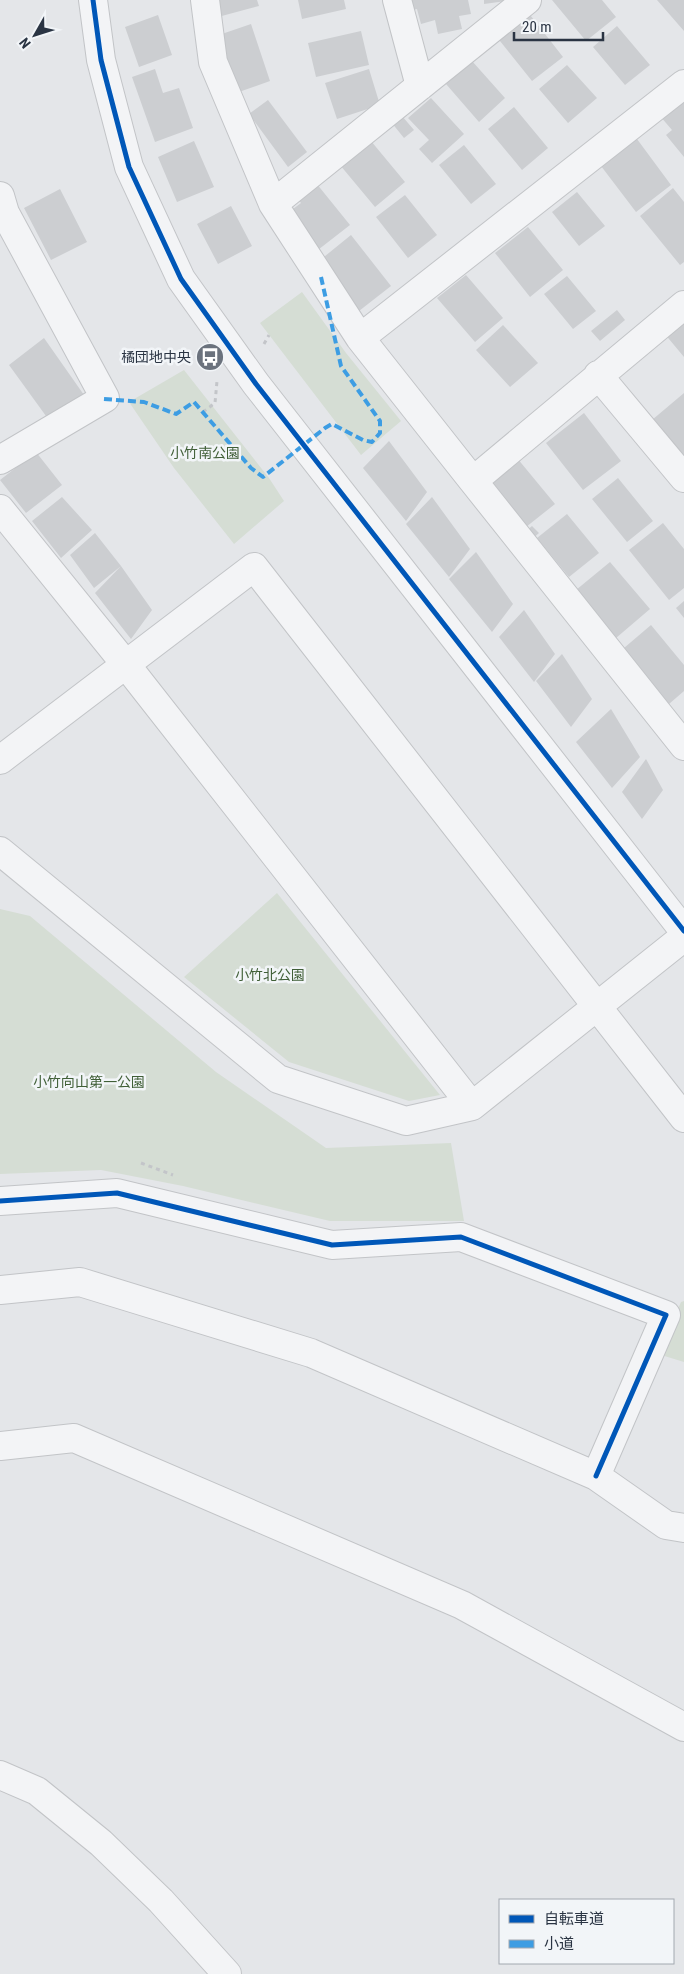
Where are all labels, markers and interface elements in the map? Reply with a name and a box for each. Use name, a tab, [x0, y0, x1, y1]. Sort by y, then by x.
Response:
north arrow	[10, 10, 60, 60]
scale bar	[514, 10, 603, 42]
text: 20 m	[522, 18, 552, 36]
text: N	[16, 35, 34, 52]
bus stop icon: 橘団地中央	[195, 342, 225, 372]
place label: 橘団地中央	[121, 349, 191, 365]
park label: 小竹南公園	[170, 445, 240, 461]
park label: 小竹北公園	[235, 967, 305, 983]
park label: 小竹向山第一公園	[33, 1074, 145, 1090]
legend	[499, 1899, 674, 1964]
text: 自転車道	[544, 1910, 604, 1928]
text: 小道	[544, 1935, 574, 1953]

